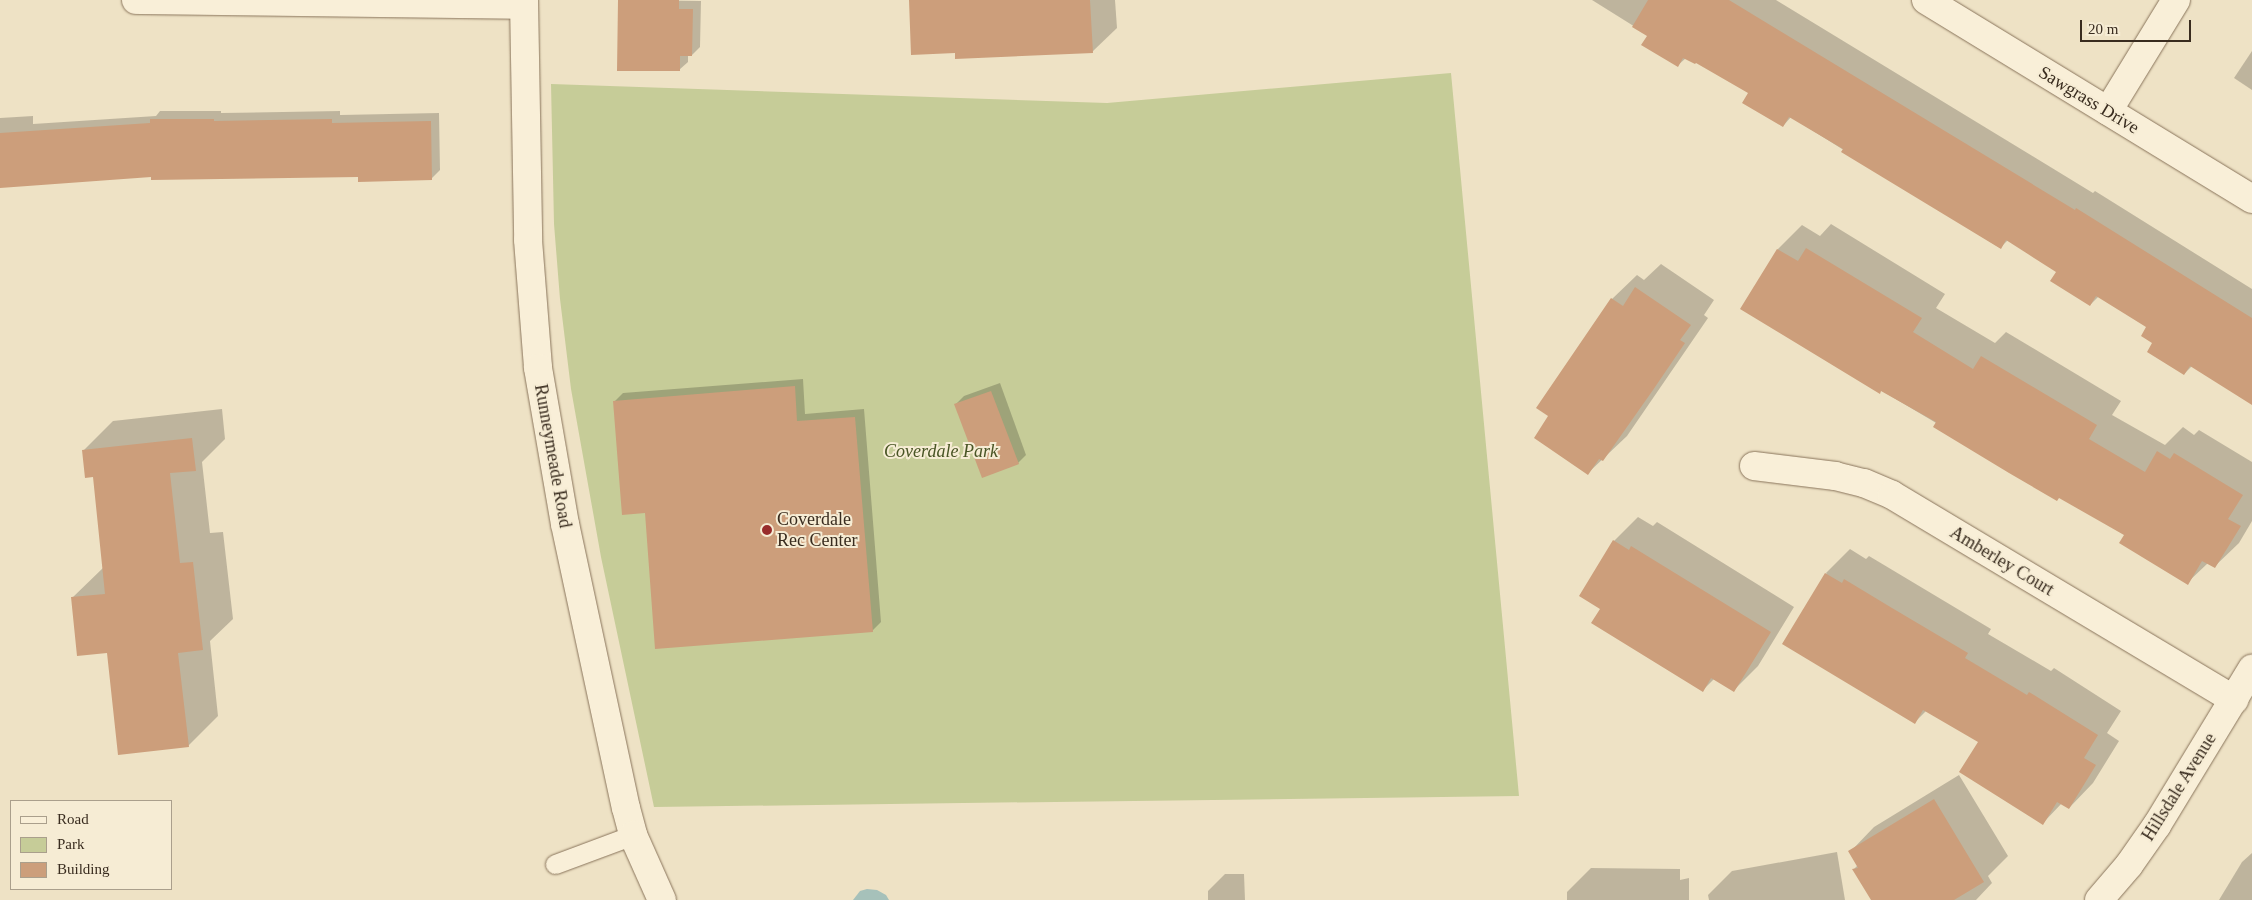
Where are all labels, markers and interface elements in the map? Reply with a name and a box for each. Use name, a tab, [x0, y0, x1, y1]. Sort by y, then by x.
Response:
scale bar	[2082, 10, 2193, 42]
text: 20 m	[2088, 21, 2118, 37]
street label: Sawgrass Drive	[2035, 62, 2143, 138]
street label: Runneymeade Road	[530, 383, 576, 529]
park label: Coverdale Park	[884, 440, 998, 462]
place label: Coverdale Rec Center	[777, 509, 857, 552]
street label: Amberley Court	[1946, 521, 2058, 601]
marker: Coverdale Rec Center	[761, 524, 773, 536]
street label: Hillsdale Avenue	[2137, 729, 2221, 845]
legend	[10, 800, 172, 890]
text: Road	[57, 811, 89, 827]
text: Park	[57, 836, 85, 852]
text: Building	[57, 861, 110, 877]

